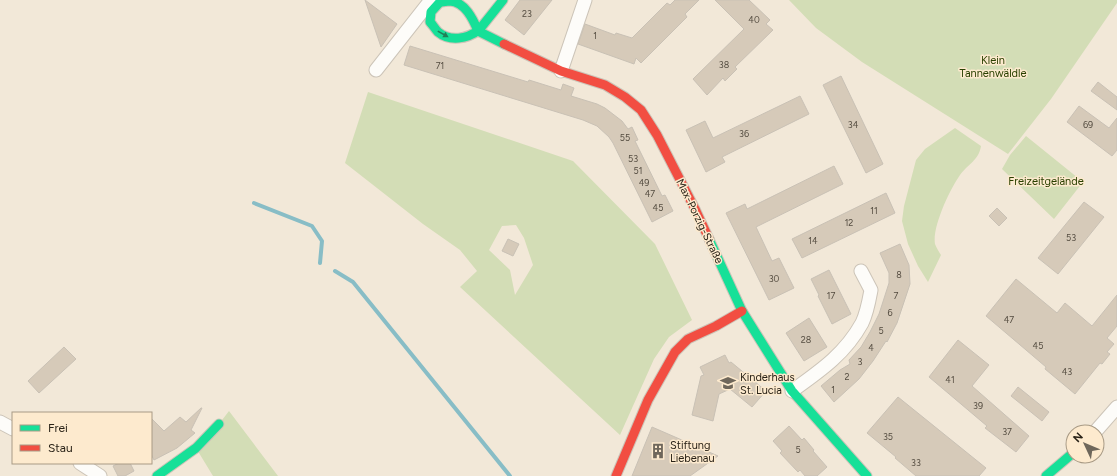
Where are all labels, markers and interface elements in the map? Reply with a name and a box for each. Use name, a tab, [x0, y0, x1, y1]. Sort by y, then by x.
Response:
house number: 23	[522, 8, 532, 19]
house number: 40	[748, 14, 760, 25]
house number: 1	[593, 30, 597, 41]
one-way arrow	[437, 31, 449, 38]
park label: Klein Tannenwäldle	[960, 54, 1026, 80]
house number: 38	[719, 59, 730, 70]
house number: 71	[436, 60, 444, 71]
house number: 34	[848, 119, 859, 130]
house number: 69	[1083, 119, 1093, 130]
house number: 36	[739, 128, 749, 139]
house number: 55	[620, 132, 630, 143]
house number: 53	[628, 153, 638, 164]
house number: 51	[634, 165, 642, 176]
park label: Freizeitgelände	[1008, 175, 1084, 188]
house number: 49	[639, 177, 649, 188]
street label: Max-Porzig-Straße	[673, 177, 726, 266]
house number: 47	[645, 188, 655, 199]
house number: 45	[653, 202, 663, 213]
house number: 11	[870, 205, 878, 216]
house number: 12	[845, 217, 853, 228]
house number: 53	[1066, 232, 1076, 243]
house number: 14	[808, 235, 818, 246]
house number: 8	[896, 269, 902, 280]
house number: 30	[769, 273, 780, 284]
house number: 17	[827, 290, 835, 301]
house number: 7	[894, 290, 899, 301]
house number: 6	[887, 307, 893, 318]
house number: 47	[1004, 314, 1014, 325]
house number: 5	[878, 325, 884, 336]
house number: 28	[801, 334, 812, 345]
house number: 45	[1033, 340, 1043, 351]
house number: 4	[868, 342, 874, 353]
house number: 3	[858, 356, 863, 367]
house number: 43	[1062, 366, 1072, 377]
place label: Kinderhaus St. Lucia	[740, 371, 795, 397]
house number: 2	[844, 371, 850, 382]
school or university icon: Kinderhaus St. Lucia	[719, 374, 737, 392]
house number: 41	[945, 374, 955, 385]
house number: 1	[831, 384, 835, 395]
house number: 39	[973, 400, 983, 411]
legend	[12, 412, 152, 464]
text: Frei	[48, 421, 68, 435]
north arrow	[1065, 424, 1105, 464]
house number: 37	[1002, 426, 1012, 437]
text: N	[1071, 430, 1086, 445]
house number: 35	[883, 431, 893, 442]
place label: Stiftung Liebenau	[670, 439, 715, 465]
text: Stau	[48, 441, 73, 455]
building icon: Stiftung Liebenau	[649, 442, 667, 460]
house number: 5	[795, 444, 801, 455]
house number: 33	[911, 457, 921, 468]

